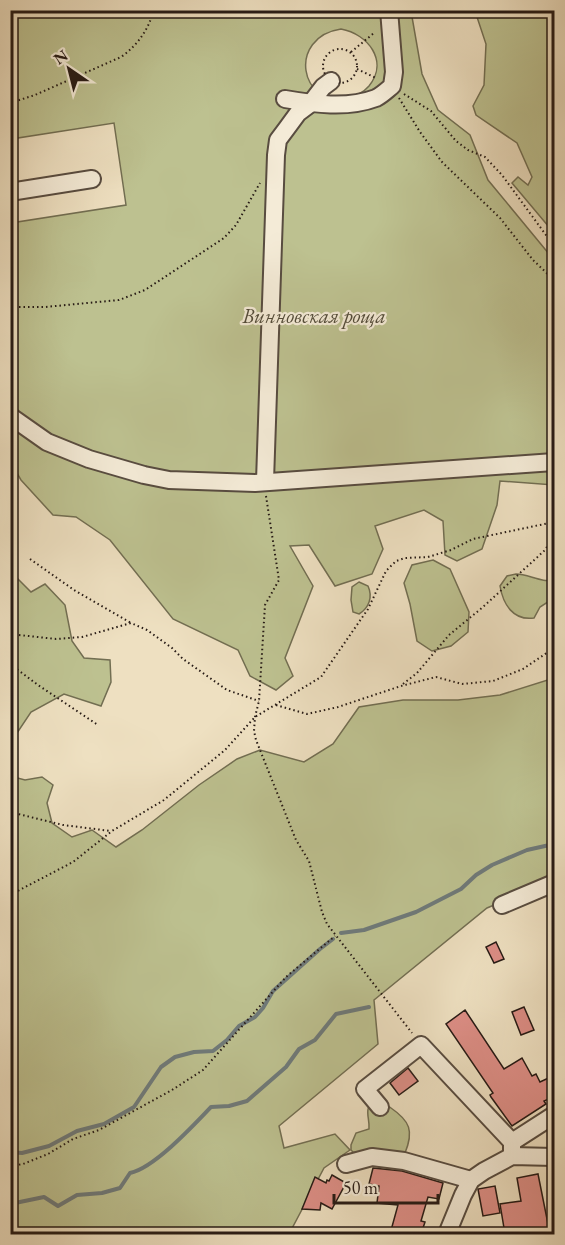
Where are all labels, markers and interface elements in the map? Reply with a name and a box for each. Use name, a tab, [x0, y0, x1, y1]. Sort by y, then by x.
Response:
north arrow	[39, 39, 99, 99]
text: N	[49, 45, 72, 69]
park label: Винновская роща	[241, 302, 386, 329]
scale bar	[334, 1167, 438, 1205]
text: 50 m	[343, 1176, 378, 1199]

